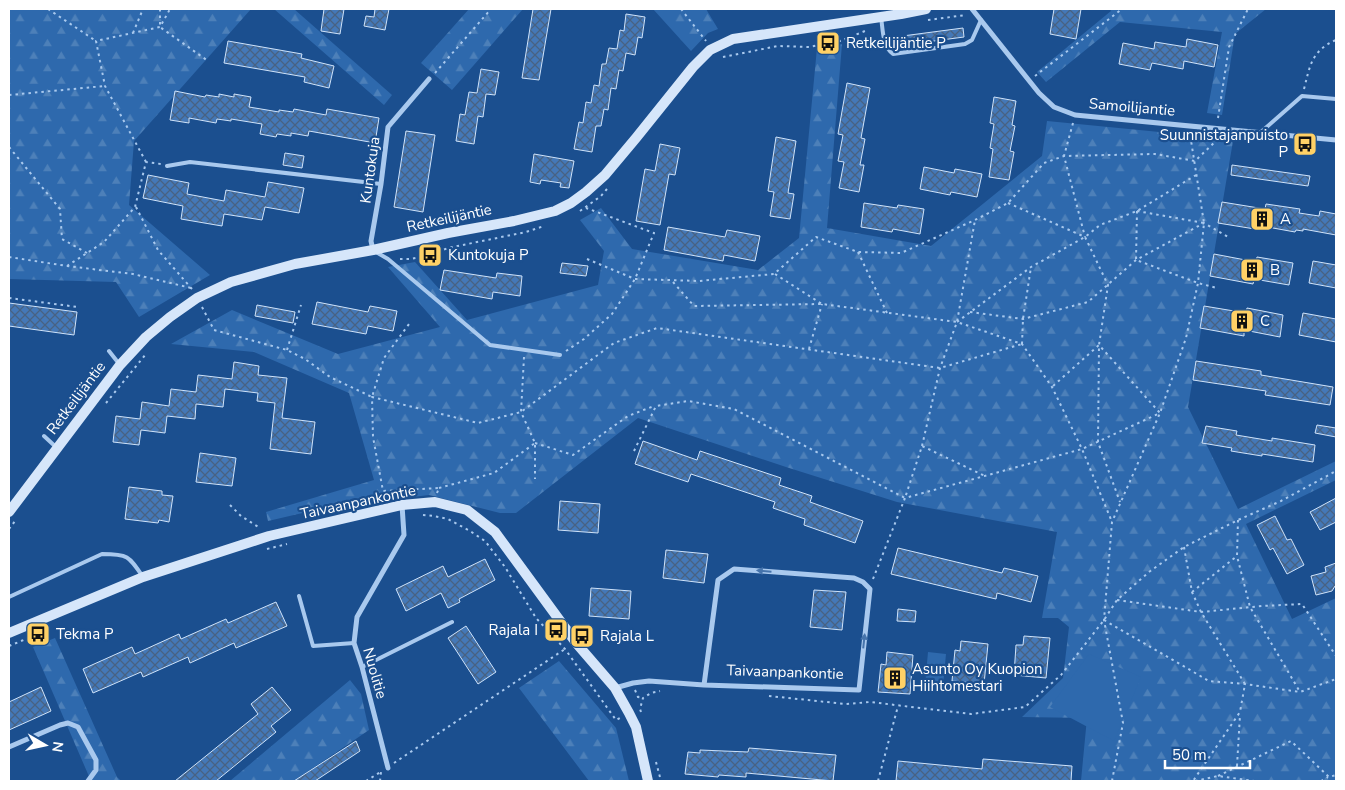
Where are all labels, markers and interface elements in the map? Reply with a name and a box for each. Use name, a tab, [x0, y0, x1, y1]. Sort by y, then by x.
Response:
bus stop icon: Retkeilijäntie P	[815, 30, 841, 56]
place label: Retkeilijäntie P	[846, 33, 946, 53]
street label: Samoilijantie	[1088, 93, 1176, 121]
place label: Suunnistajanpuisto P	[1160, 125, 1289, 162]
bus stop icon: Suunnistajanpuisto P	[1292, 131, 1318, 157]
street label: Kuntokuja	[355, 135, 385, 205]
street label: Retkeilijäntie	[405, 199, 493, 237]
building icon: A	[1249, 206, 1275, 232]
place label: A	[1280, 209, 1291, 229]
bus stop icon: Kuntokuja P	[417, 242, 443, 268]
place label: Kuntokuja P	[448, 245, 529, 265]
building icon: B	[1239, 257, 1265, 283]
place label: B	[1270, 260, 1280, 280]
building icon: C	[1229, 308, 1255, 334]
place label: C	[1260, 311, 1270, 331]
street label: Retkeilijäntie	[42, 357, 110, 439]
street label: Taivaanpankontie	[299, 480, 418, 524]
one-way arrow	[756, 567, 772, 575]
bus stop icon: Rajala I	[543, 617, 569, 643]
place label: Rajala I	[488, 620, 538, 640]
bus stop icon: Tekma P	[25, 621, 51, 647]
bus stop icon: Rajala L	[569, 623, 595, 649]
place label: Tekma P	[56, 624, 114, 644]
place label: Rajala L	[600, 626, 654, 646]
one-way arrow	[860, 633, 868, 649]
street label: Nuolitie	[358, 645, 392, 701]
place label: Asunto Oy Kuopion Hiihtomestari	[912, 659, 1043, 696]
street label: Taivaanpankontie	[726, 660, 844, 684]
building icon: Asunto Oy Kuopion Hiihtomestari	[882, 665, 908, 691]
north arrow	[20, 720, 70, 770]
scale bar	[1165, 738, 1250, 770]
text: N	[47, 740, 68, 754]
text: 50 m	[1172, 745, 1207, 765]

